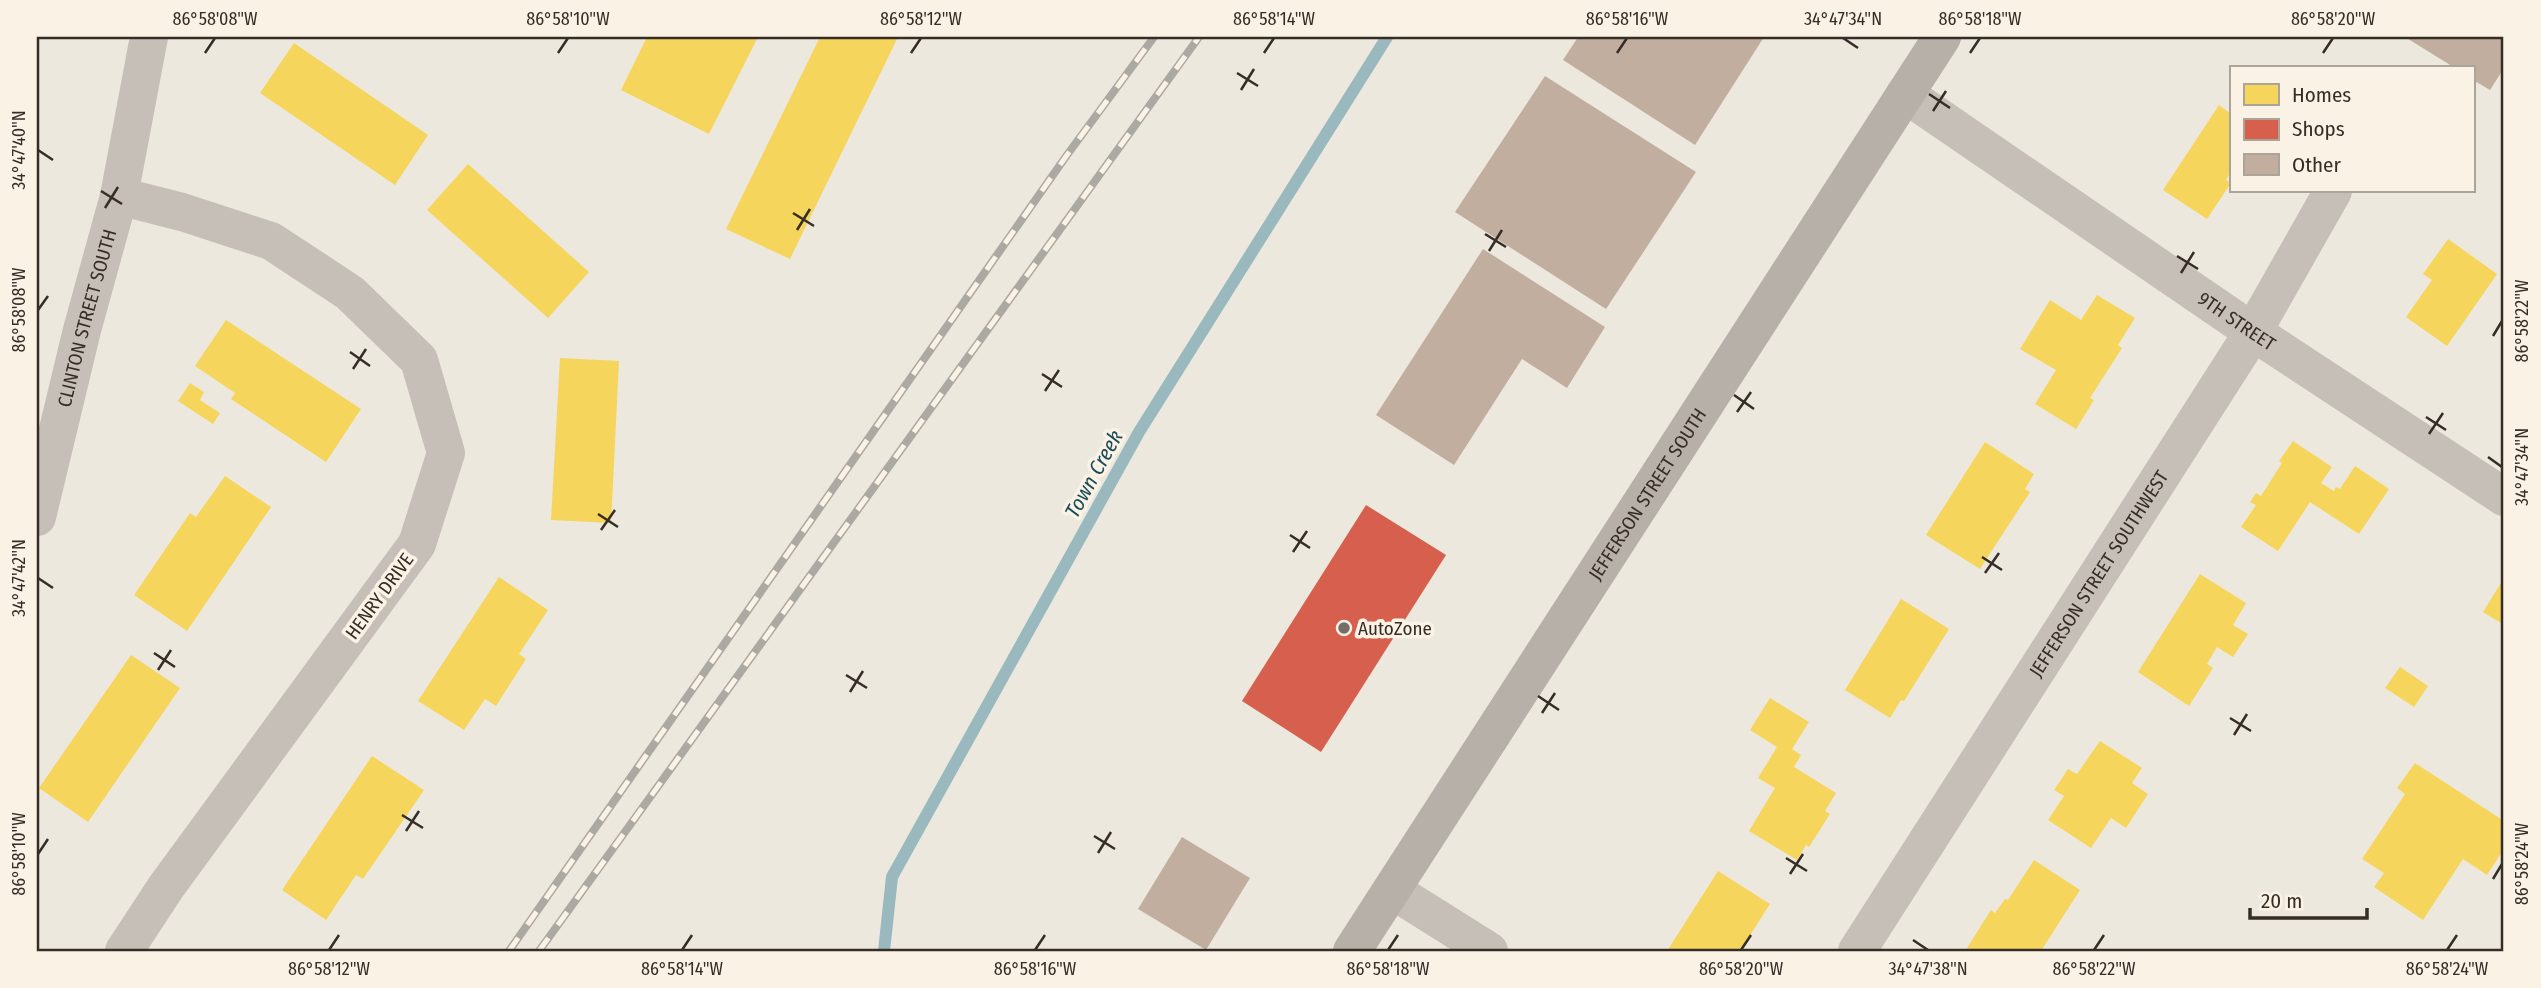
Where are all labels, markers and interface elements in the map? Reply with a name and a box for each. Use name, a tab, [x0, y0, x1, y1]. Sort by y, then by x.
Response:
text: 86°58'08"W	[172, 8, 258, 30]
text: 86°58'10"W	[526, 8, 610, 30]
text: 86°58'12"W	[880, 8, 963, 30]
text: 86°58'14"W	[1233, 8, 1315, 30]
text: 86°58'16"W	[1586, 8, 1669, 30]
text: 34°47'34"N	[1804, 8, 1882, 30]
text: 86°58'18"W	[1939, 8, 2022, 30]
text: 86°58'20"W	[2291, 8, 2376, 30]
legend	[2230, 66, 2474, 192]
text: Homes	[2292, 82, 2351, 108]
text: 34°47'40"N	[8, 110, 30, 190]
text: Shops	[2292, 116, 2345, 142]
text: Other	[2292, 152, 2341, 178]
street label: CLINTON STREET SOUTH	[53, 227, 121, 409]
text: 86°58'08"W	[8, 267, 30, 353]
text: 86°58'22"W	[2511, 279, 2533, 362]
street label: 9TH STREET	[2194, 287, 2280, 356]
street label: JEFFERSON STREET SOUTH	[1584, 404, 1711, 584]
water label: Town Creek	[1059, 426, 1129, 522]
text: 34°47'34"N	[2511, 428, 2533, 506]
street label: JEFFERSON STREET SOUTHWEST	[2024, 466, 2173, 681]
text: 34°47'42"N	[8, 539, 30, 617]
street label: HENRY DRIVE	[341, 549, 418, 644]
place label: AutoZone	[1358, 617, 1432, 640]
marker: AutoZone	[1336, 620, 1352, 636]
text: 86°58'10"W	[8, 812, 30, 896]
text: 86°58'24"W	[2511, 822, 2533, 905]
scale bar	[2250, 876, 2368, 920]
text: 20 m	[2261, 888, 2302, 914]
text: 86°58'12"W	[288, 958, 371, 980]
text: 86°58'14"W	[641, 958, 723, 980]
text: 86°58'16"W	[994, 958, 1077, 980]
text: 86°58'18"W	[1347, 958, 1430, 980]
text: 86°58'20"W	[1699, 958, 1784, 980]
text: 34°47'38"N	[1888, 958, 1968, 980]
text: 86°58'22"W	[2053, 958, 2136, 980]
text: 86°58'24"W	[2406, 958, 2489, 980]

